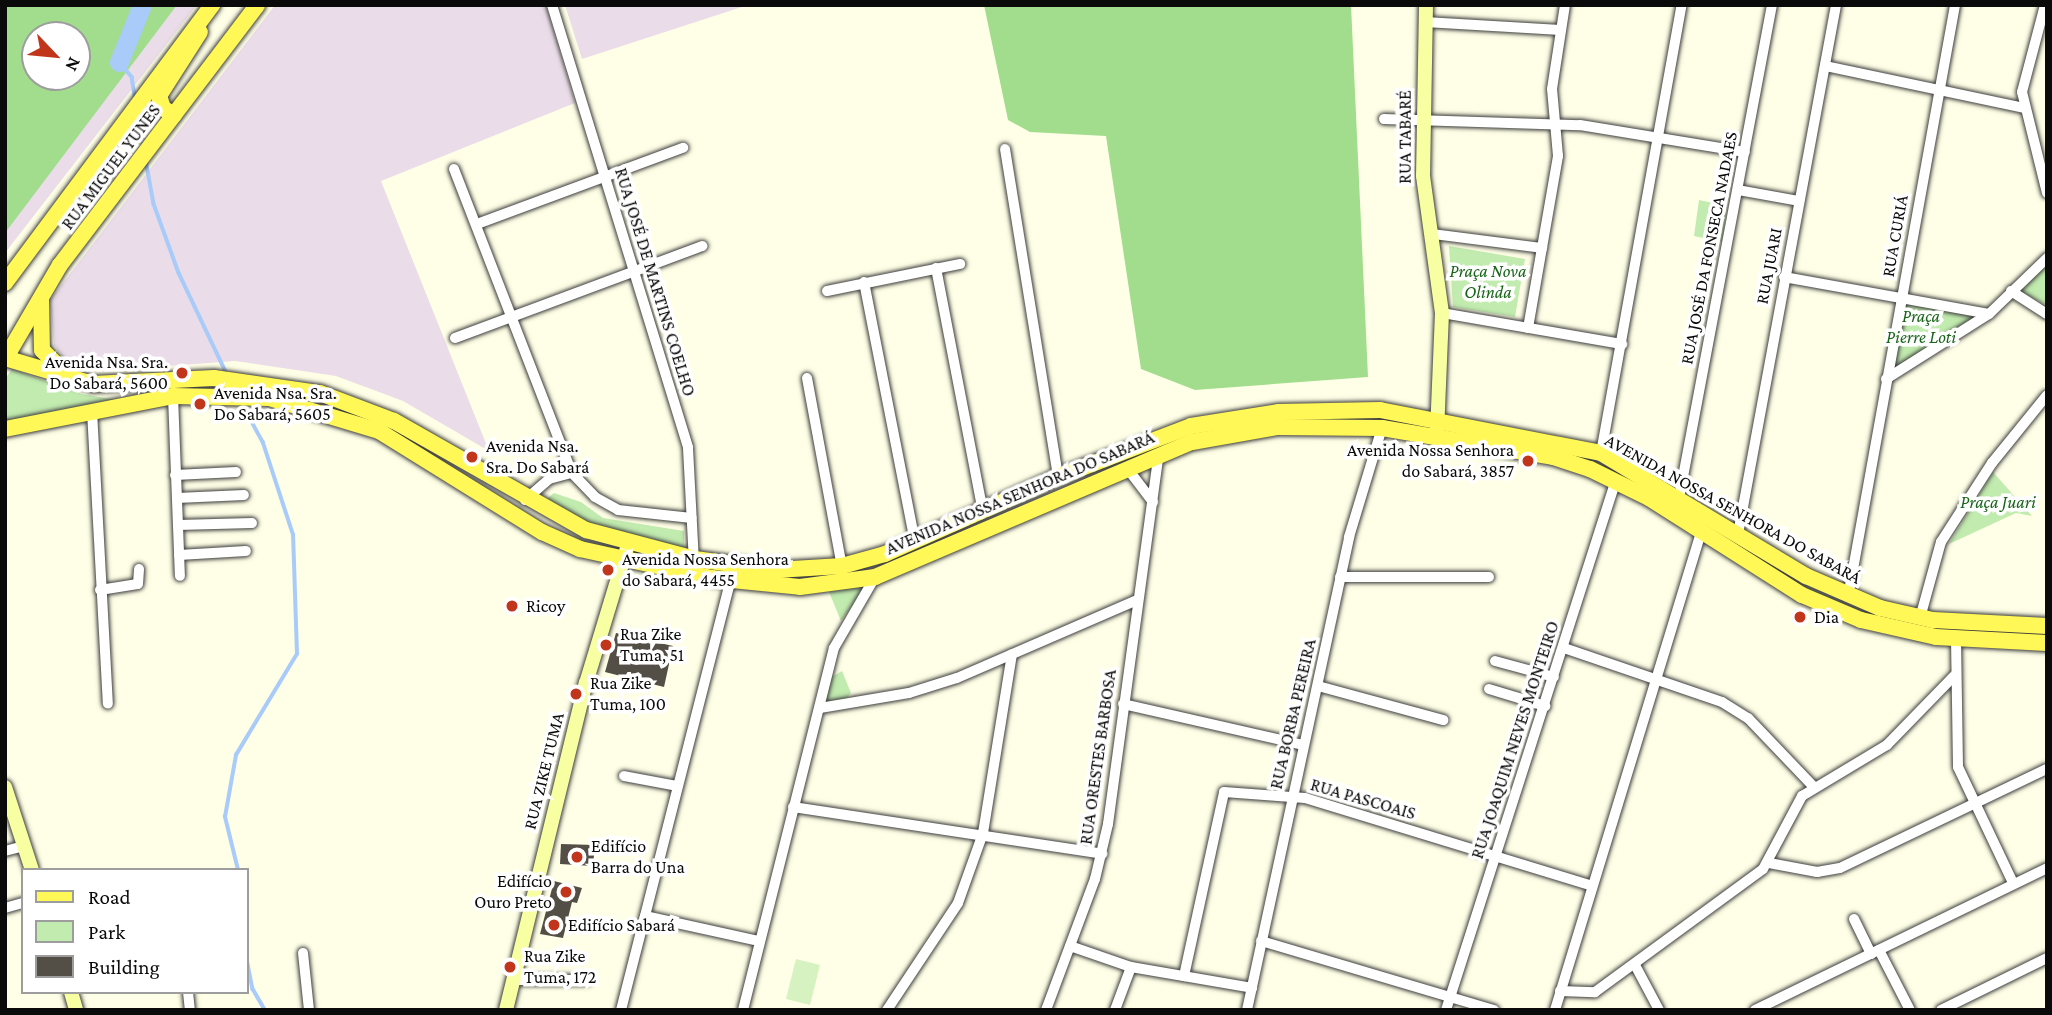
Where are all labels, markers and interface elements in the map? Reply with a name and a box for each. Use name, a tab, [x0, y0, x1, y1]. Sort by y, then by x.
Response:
north arrow	[21, 21, 91, 91]
text: N	[61, 54, 86, 75]
street label: RUA TABARÉ	[1394, 90, 1416, 184]
street label: RUA MIGUEL YUNES	[57, 100, 165, 234]
street label: RUA JOSÉ DA FONSECA NADAES	[1676, 130, 1742, 366]
street label: RUA JOSÉ DE MARTINS COELHO	[610, 165, 700, 399]
street label: RUA CURIÁ	[1877, 193, 1913, 279]
street label: RUA JUARI	[1751, 226, 1787, 306]
park label: Praça Nova Olinda	[1450, 261, 1526, 304]
park label: Praça Pierre Loti	[1886, 306, 1956, 348]
place label: Avenida Nsa. Sra. Do Sabará, 5600	[45, 352, 168, 394]
marker: Avenida Nsa. Sra. Do Sabará, 5600	[174, 365, 190, 381]
place label: Avenida Nsa. Sra. Do Sabará, 5605	[214, 383, 337, 426]
marker: Avenida Nsa. Sra. Do Sabará, 5605	[192, 396, 208, 412]
street label: AVENIDA NOSSA SENHORA DO SABARÁ	[882, 426, 1158, 560]
street label: AVENIDA NOSSA SENHORA DO SABARÁ	[1601, 429, 1865, 589]
place label: Avenida Nsa. Sra. Do Sabará	[486, 436, 589, 478]
place label: Avenida Nossa Senhora do Sabará, 3857	[1347, 440, 1514, 482]
marker: Avenida Nsa. Sra. Do Sabará	[464, 449, 480, 465]
marker: Avenida Nossa Senhora do Sabará, 3857	[1520, 453, 1536, 469]
park label: Praça Juari	[1960, 491, 2036, 513]
place label: Avenida Nossa Senhora do Sabará, 4455	[622, 549, 789, 592]
marker: Avenida Nossa Senhora do Sabará, 4455	[600, 562, 616, 578]
place label: Ricoy	[526, 595, 565, 617]
marker: Ricoy	[504, 598, 520, 614]
place label: Dia	[1814, 606, 1839, 628]
marker: Dia	[1792, 609, 1808, 625]
street label: RUA JOAQUIM NEVES MONTEIRO	[1466, 618, 1564, 862]
place label: Rua Zike Tuma, 51	[620, 624, 684, 666]
marker: Rua Zike Tuma, 51	[598, 637, 614, 653]
street label: RUA BORBA PEREIRA	[1265, 637, 1321, 791]
street label: RUA ORESTES BARBOSA	[1075, 668, 1121, 846]
place label: Rua Zike Tuma, 100	[590, 673, 666, 716]
marker: Rua Zike Tuma, 100	[568, 686, 584, 702]
street label: RUA ZIKE TUMA	[519, 710, 569, 832]
street label: RUA PASCOAIS	[1308, 774, 1418, 824]
place label: Edifício Barra do Una	[591, 836, 685, 878]
marker: Edifício Barra do Una	[569, 849, 585, 865]
legend	[21, 868, 248, 994]
place label: Edifício Ouro Preto	[474, 871, 552, 914]
marker: Edifício Ouro Preto	[558, 884, 574, 900]
text: Road	[88, 885, 131, 909]
place label: Edifício Sabará	[568, 914, 675, 936]
marker: Edifício Sabará	[546, 917, 562, 933]
text: Park	[88, 920, 125, 944]
place label: Rua Zike Tuma, 172	[524, 946, 596, 988]
text: Building	[88, 955, 160, 979]
marker: Rua Zike Tuma, 172	[502, 959, 518, 975]

